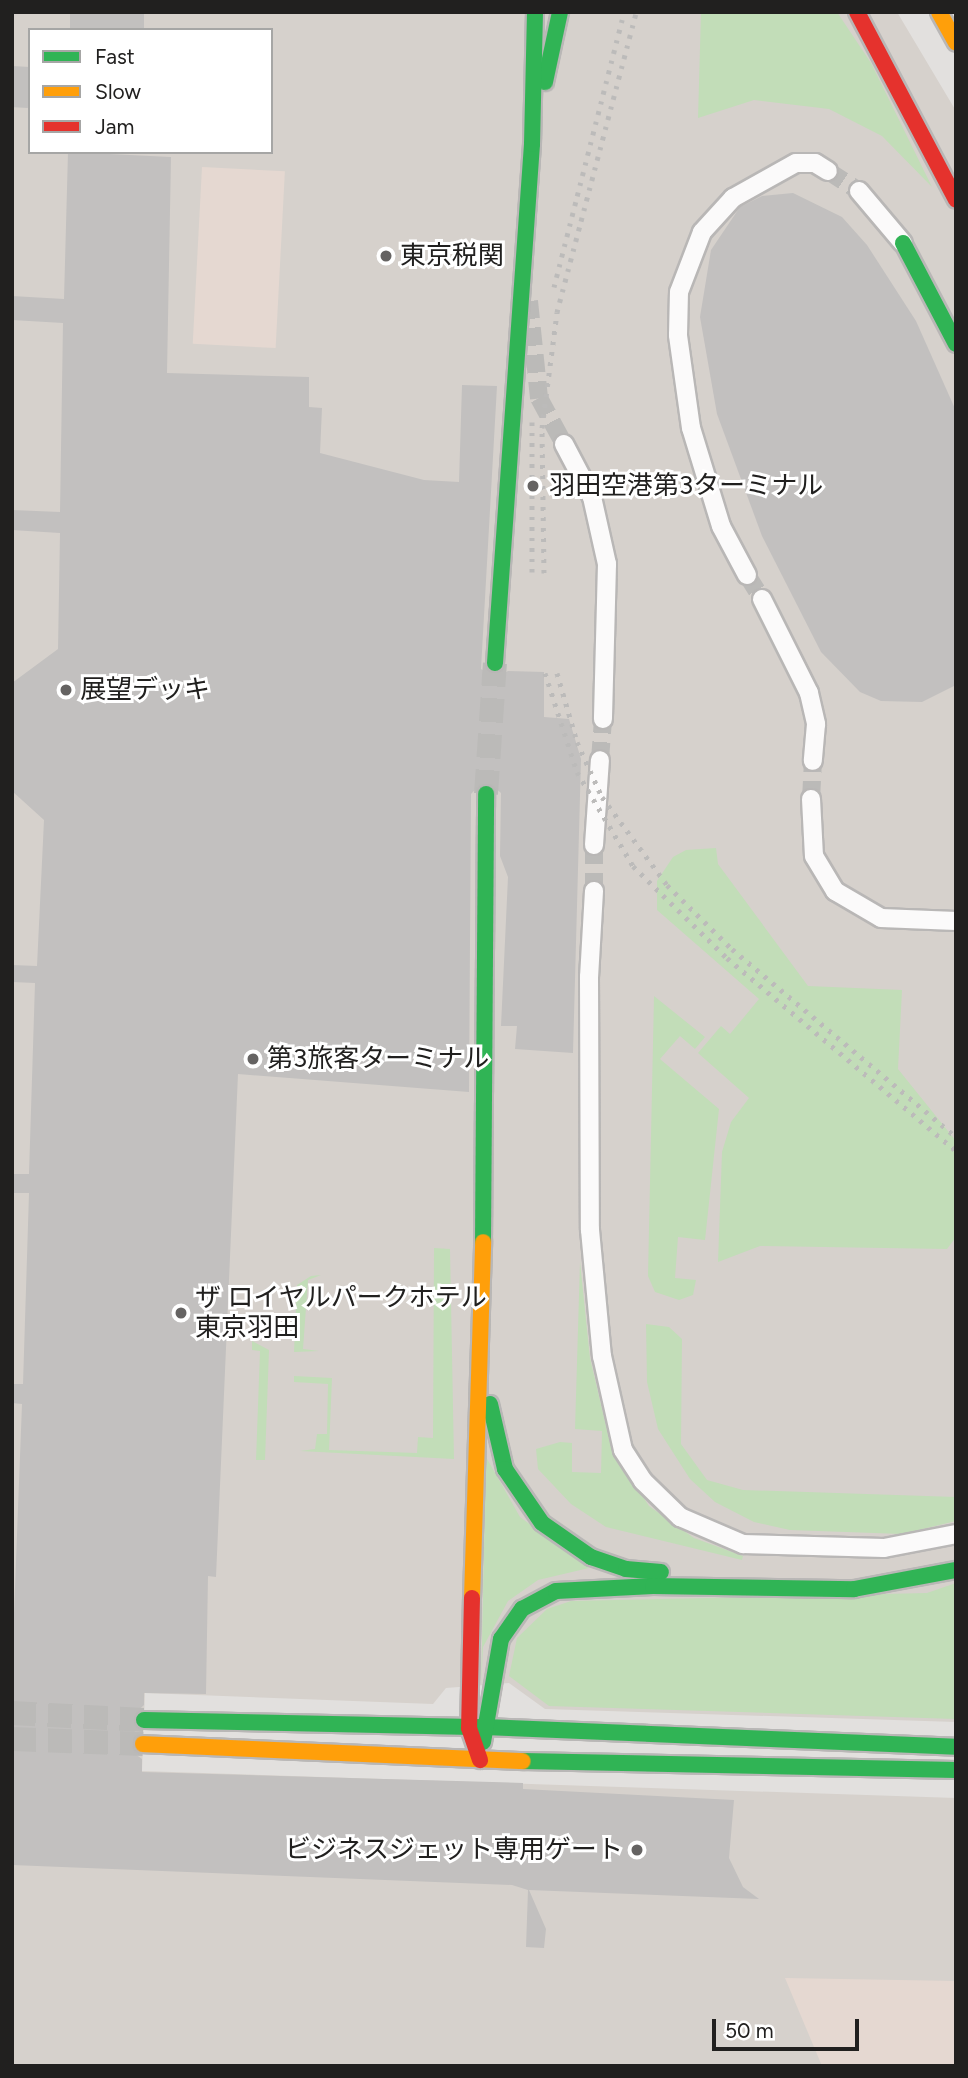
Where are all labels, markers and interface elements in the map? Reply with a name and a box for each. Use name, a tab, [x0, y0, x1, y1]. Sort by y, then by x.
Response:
legend	[28, 28, 273, 154]
text: Fast	[95, 44, 135, 69]
text: Slow	[95, 79, 141, 104]
text: Jam	[95, 114, 134, 139]
place label: 東京税関	[400, 240, 504, 272]
marker: 東京税関	[378, 248, 394, 264]
place label: 羽田空港第3ターミナル	[549, 470, 823, 502]
marker: 羽田空港第3ターミナル	[523, 476, 543, 496]
place label: 展望デッキ	[80, 674, 210, 706]
marker: 展望デッキ	[58, 682, 74, 698]
place label: 第3旅客ターミナル	[267, 1043, 489, 1075]
marker: 第3旅客ターミナル	[245, 1051, 261, 1067]
place label: ザ ロイヤルパークホテル 東京羽田	[195, 1282, 487, 1344]
marker: ザ ロイヤルパークホテル 東京羽田	[173, 1305, 189, 1321]
place label: ビジネスジェット専用ゲート	[285, 1834, 623, 1866]
marker: ビジネスジェット専用ゲート	[629, 1842, 645, 1858]
scale bar	[716, 2004, 863, 2048]
text: 50 m	[725, 2018, 774, 2043]

